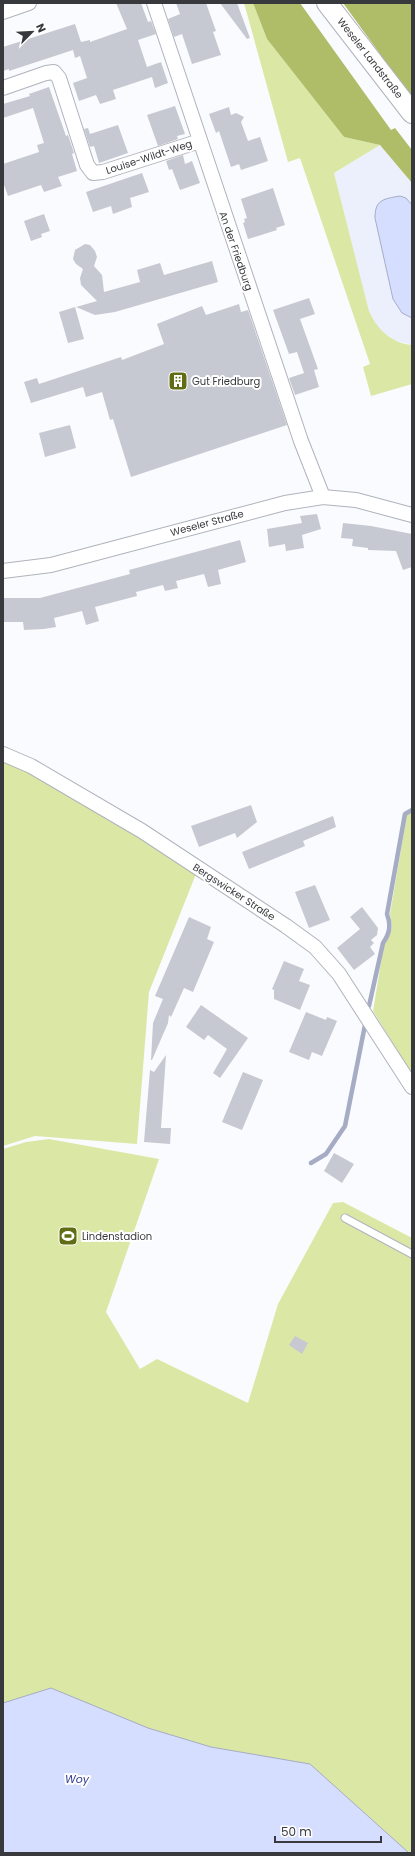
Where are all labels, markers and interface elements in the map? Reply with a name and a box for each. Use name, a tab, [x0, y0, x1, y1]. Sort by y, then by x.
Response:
north arrow	[12, 12, 52, 52]
street label: Weseler Landstraße	[334, 14, 406, 102]
text: N	[32, 21, 50, 35]
street label: Louise-Wildt-Weg	[104, 136, 194, 178]
street label: An der Friedburg	[215, 209, 257, 293]
building icon: Gut Friedburg	[167, 370, 189, 392]
place label: Gut Friedburg	[192, 374, 260, 389]
street label: Weseler Straße	[169, 506, 245, 540]
street label: Bergswicker Straße	[190, 860, 278, 924]
sports icon: Lindenstadion	[57, 1225, 79, 1247]
place label: Lindenstadion	[82, 1229, 152, 1244]
water label: Woy	[65, 1771, 90, 1787]
scale bar	[275, 1818, 381, 1844]
text: 50 m	[281, 1823, 312, 1840]

